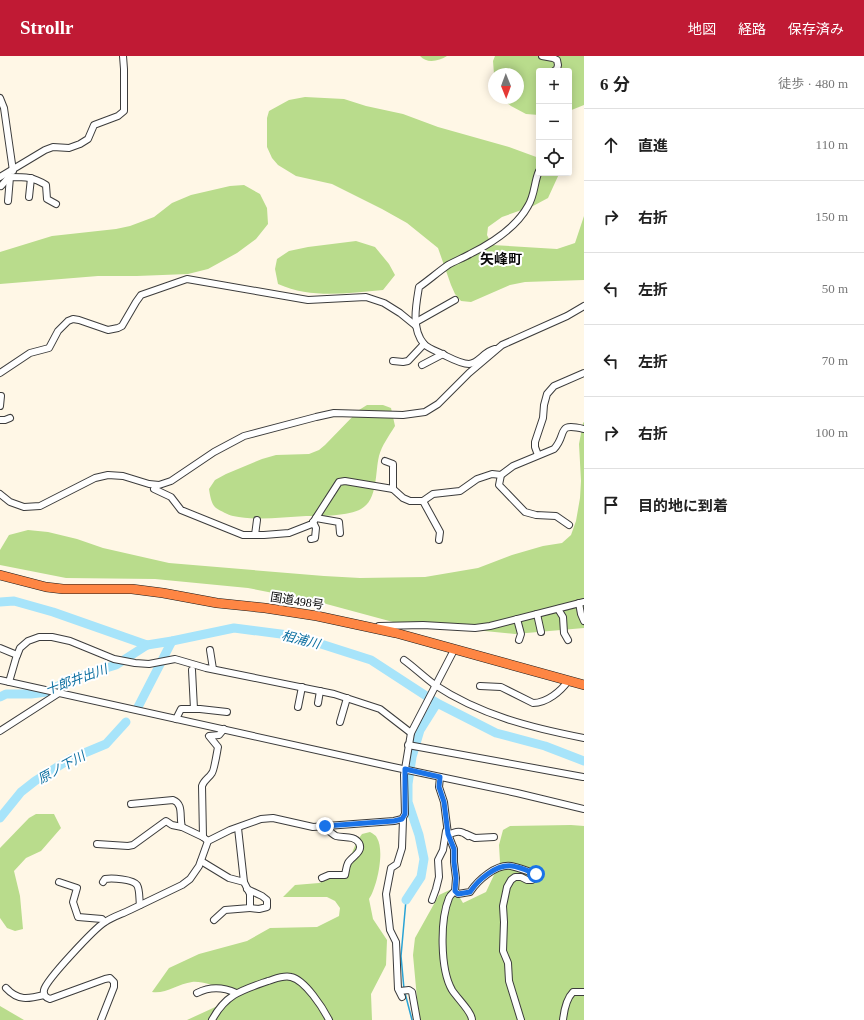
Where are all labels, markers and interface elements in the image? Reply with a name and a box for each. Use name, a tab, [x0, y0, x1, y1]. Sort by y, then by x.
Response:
text: Strollr	[20, 17, 73, 38]
text: 地図	[688, 22, 716, 37]
text: 経路	[738, 22, 766, 37]
text: 保存済み	[788, 22, 844, 37]
north arrow	[488, 68, 524, 104]
map controls	[536, 68, 572, 176]
button: +	[536, 68, 572, 104]
text: 6 分	[600, 75, 630, 94]
text: 徒歩 · 480 m	[778, 76, 848, 91]
button: −	[536, 104, 572, 140]
icon: ahead	[600, 134, 622, 156]
text: 110 m	[816, 137, 848, 152]
text: 直進	[638, 138, 668, 154]
button: locate	[536, 140, 572, 176]
icon: right	[600, 206, 622, 228]
text: 150 m	[815, 209, 848, 224]
text: 右折	[638, 210, 668, 226]
district label: 矢峰町	[480, 251, 522, 267]
icon: left	[600, 278, 622, 300]
text: 50 m	[822, 281, 848, 296]
text: 左折	[638, 282, 668, 298]
icon: left	[600, 350, 622, 372]
text: 70 m	[822, 353, 848, 368]
text: 左折	[638, 354, 668, 370]
icon: right	[600, 422, 622, 444]
text: 100 m	[815, 425, 848, 440]
text: 右折	[638, 426, 668, 442]
icon: arrive	[600, 494, 622, 516]
text: 目的地に到着	[638, 498, 728, 514]
street label: 国道498号	[269, 590, 325, 612]
water label: 相浦川	[280, 627, 324, 652]
water label: 十郎井出川	[43, 661, 111, 698]
water label: 原ノ下川	[35, 747, 89, 787]
route end	[316, 817, 334, 835]
route start	[527, 865, 545, 883]

